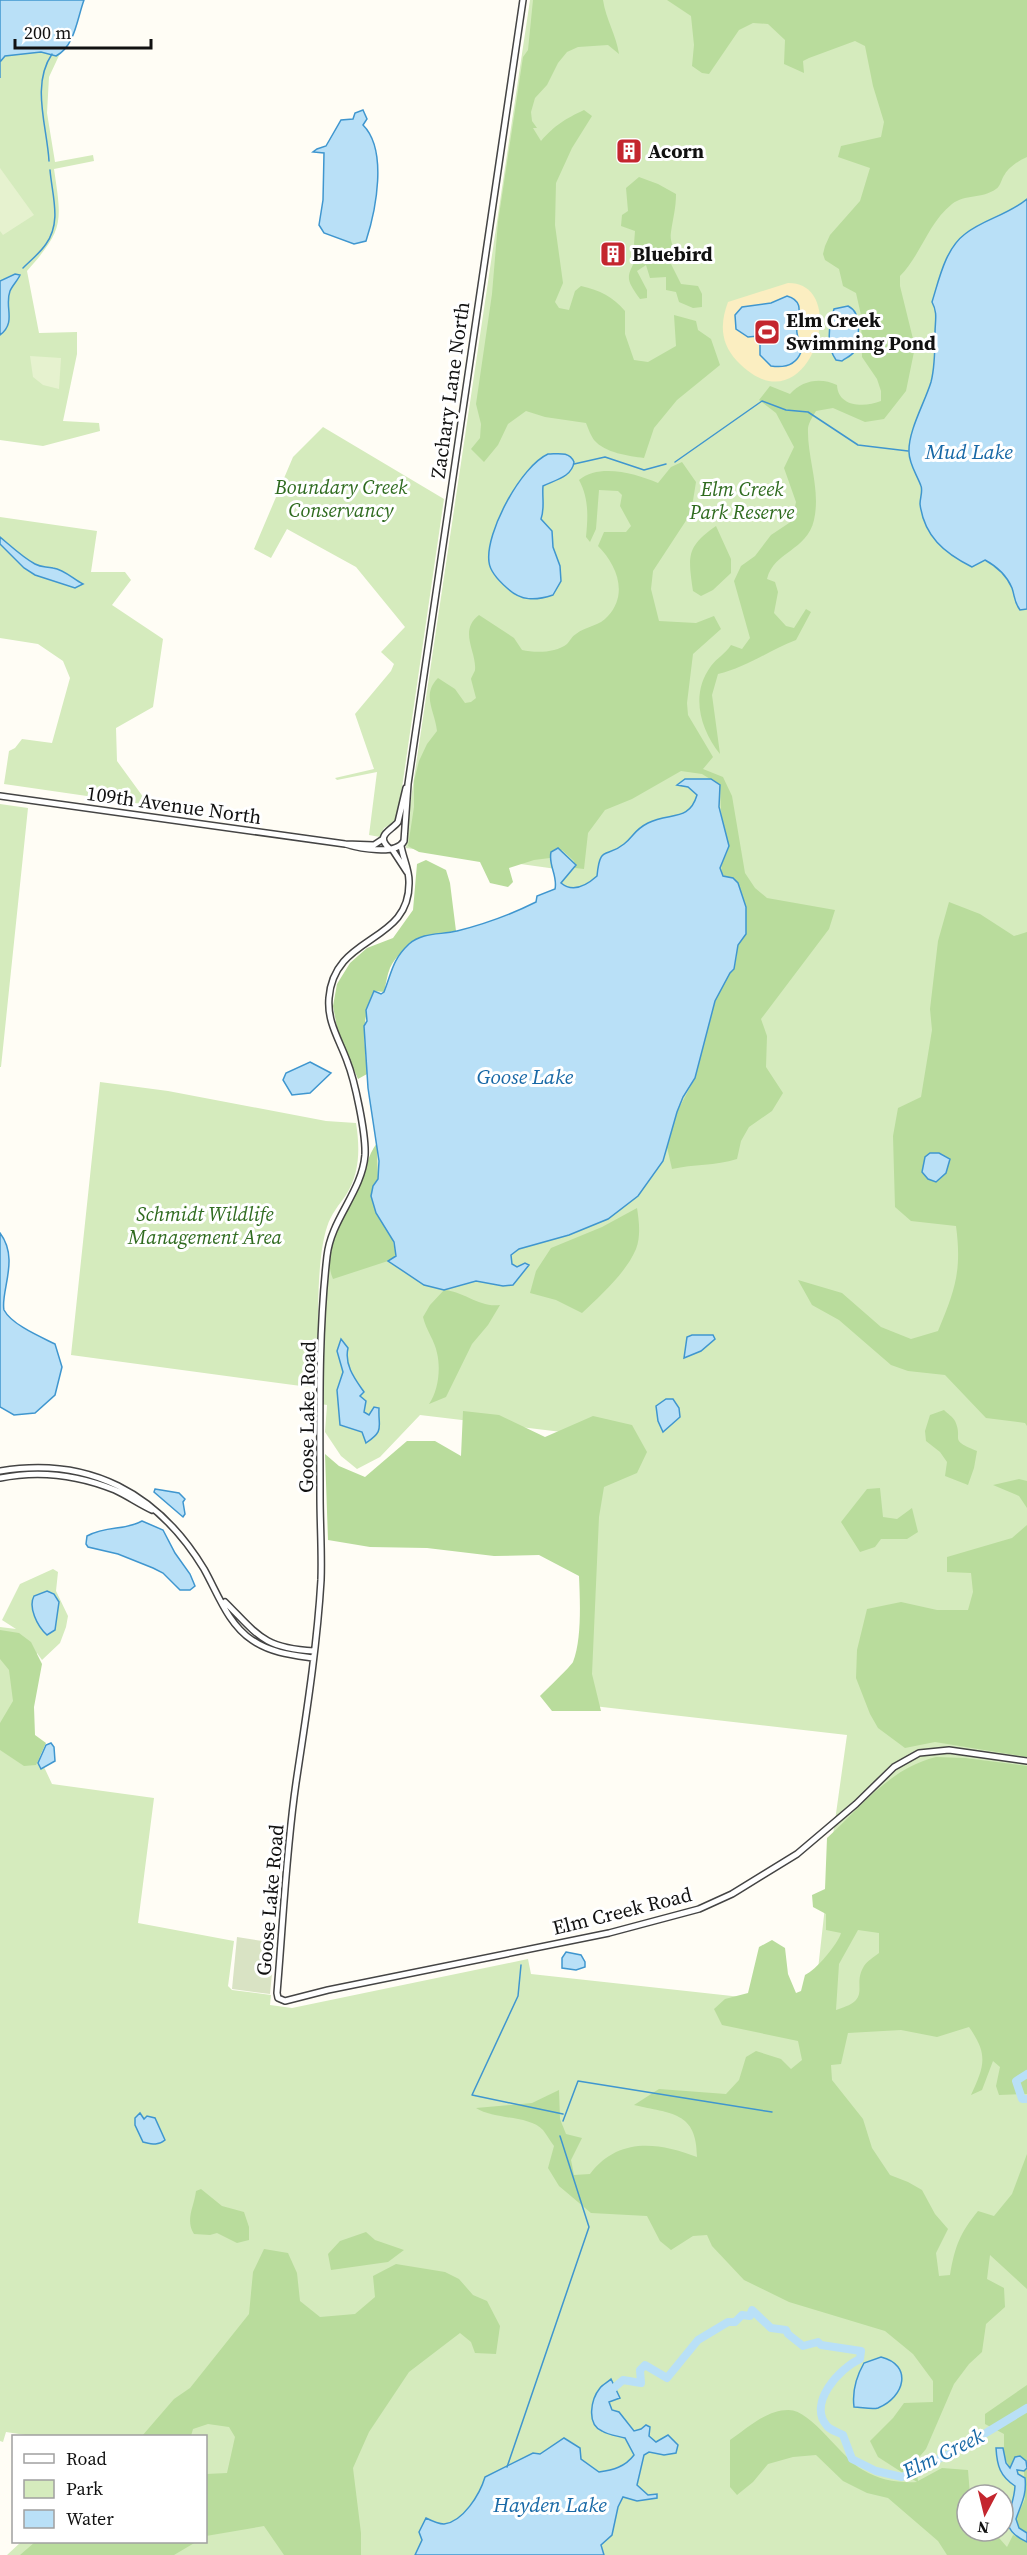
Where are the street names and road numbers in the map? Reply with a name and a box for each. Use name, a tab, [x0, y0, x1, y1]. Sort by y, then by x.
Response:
street label: Zachary Lane North	[424, 300, 476, 480]
street label: 109th Avenue North	[85, 779, 263, 831]
street label: Goose Lake Road	[292, 1340, 322, 1493]
street label: Goose Lake Road	[249, 1822, 291, 1977]
street label: Elm Creek Road	[549, 1880, 695, 1942]

